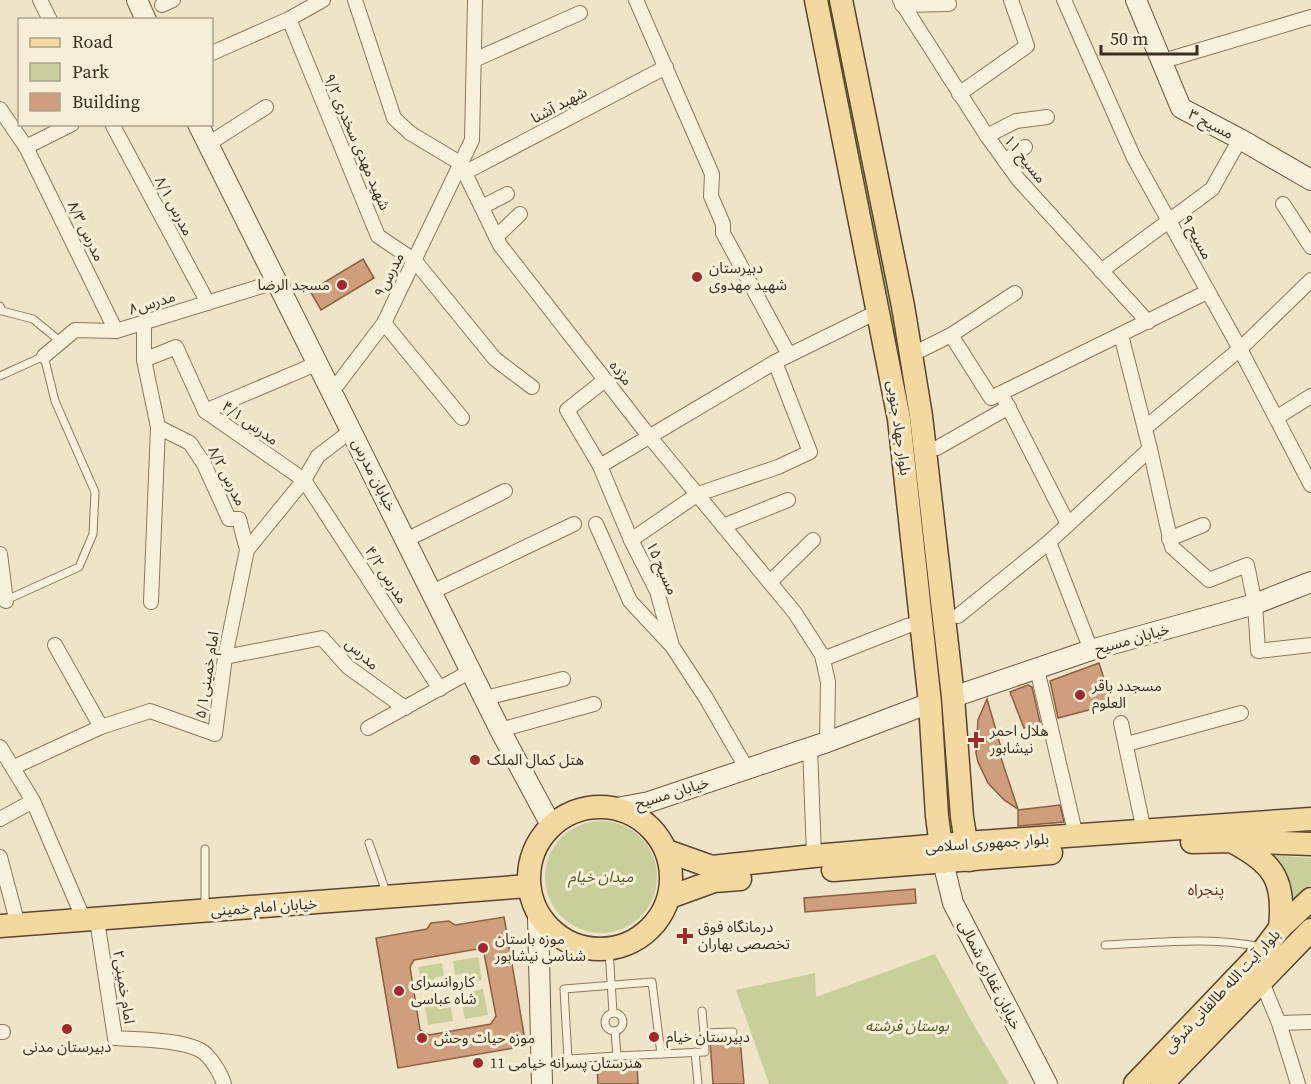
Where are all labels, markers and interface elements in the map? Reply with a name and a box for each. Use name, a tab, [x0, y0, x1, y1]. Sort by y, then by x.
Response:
legend	[18, 18, 213, 126]
scale bar	[1101, 18, 1197, 56]
text: 50 m	[1110, 26, 1148, 51]
text: Road	[72, 29, 113, 54]
text: Park	[72, 59, 109, 84]
street label: شهید مهدی سخدری ۹/۲	[319, 70, 396, 214]
street label: شهبد آشنا	[527, 81, 591, 128]
text: Building	[72, 89, 140, 114]
street label: مسیح ۳	[1184, 103, 1237, 146]
street label: مسیح ۱۱	[998, 130, 1051, 189]
street label: مدرس ۸/۱	[150, 172, 199, 239]
street label: مدرس ۸/۳	[63, 197, 110, 264]
street label: مسیح ۹	[1175, 211, 1218, 264]
street label: مدرس۹	[368, 249, 409, 301]
place label: دبیرستان شهید مهدوی	[709, 257, 787, 295]
marker: دبیرستان شهید مهدوی	[690, 270, 704, 284]
place label: مسجد الرضا	[257, 274, 330, 295]
marker: مسجد الرضا	[335, 278, 349, 292]
street label: مدرس۸	[126, 286, 178, 320]
street label: مژده	[605, 356, 638, 390]
street label: بلوار جهاد جنوبی	[882, 379, 917, 477]
street label: مدرس ۴/۱	[218, 395, 283, 450]
street label: خیابان مدرس	[347, 434, 402, 515]
street label: مدرس ۸/۲	[203, 442, 251, 509]
street label: مسیح ۱۵	[640, 538, 684, 599]
street label: مدرس ۴/۲	[360, 542, 413, 608]
street label: خیابان مسیح	[1092, 618, 1172, 661]
street label: امام خمینی۵/۱	[189, 630, 225, 720]
street label: مدرس	[341, 633, 384, 674]
place label: مسجدد باقر العلوم	[1091, 675, 1162, 714]
marker: مسجدد باقر العلوم	[1073, 688, 1087, 702]
place label: هلال احمر نیشابور	[989, 720, 1049, 758]
marker: هلال احمر نیشابور	[967, 731, 985, 749]
place label: هتل کمال الملک	[487, 749, 584, 770]
marker: هتل کمال الملک	[468, 753, 482, 767]
street label: خیابان مسیح	[632, 771, 712, 816]
street label: بلوار جمهوری اسلامی	[924, 828, 1050, 857]
park label: میدان خیام	[568, 866, 634, 888]
district label: پنجراه	[1188, 878, 1224, 900]
street label: خیابان امام خمینی	[210, 892, 318, 922]
place label: درمانگاه فوق تخصصی بهاران	[698, 916, 790, 954]
street label: خیابان غفاری شمالی	[954, 916, 1027, 1033]
street label: بلوار آیت الله طالقانی شرقی	[1159, 924, 1285, 1057]
marker: درمانگاه فوق تخصصی بهاران	[676, 927, 694, 945]
place label: موزه باستان شناسی نیشابور	[494, 928, 586, 966]
marker: موزه باستان شناسی نیشابور	[476, 941, 490, 955]
street label: امام خمینی۲	[107, 949, 141, 1025]
place label: کاروانسرای شاه عباسی	[411, 971, 477, 1009]
marker: کاروانسرای شاه عباسی	[392, 984, 406, 998]
park label: بوستان فرشته	[865, 1015, 950, 1036]
marker: دبیرستان مدنی	[60, 1022, 74, 1036]
place label: دبیرستان خیام	[666, 1026, 750, 1048]
place label: موزه حیات وحش	[434, 1027, 535, 1048]
marker: دبیرستان خیام	[647, 1030, 661, 1044]
marker: موزه حیات وحش	[415, 1031, 429, 1045]
place label: دبیرستان مدنی	[23, 1036, 111, 1057]
place label: هنرستان پسرانه خیامی 11	[490, 1052, 642, 1073]
marker: هنرستان پسرانه خیامی 11	[471, 1056, 485, 1070]

